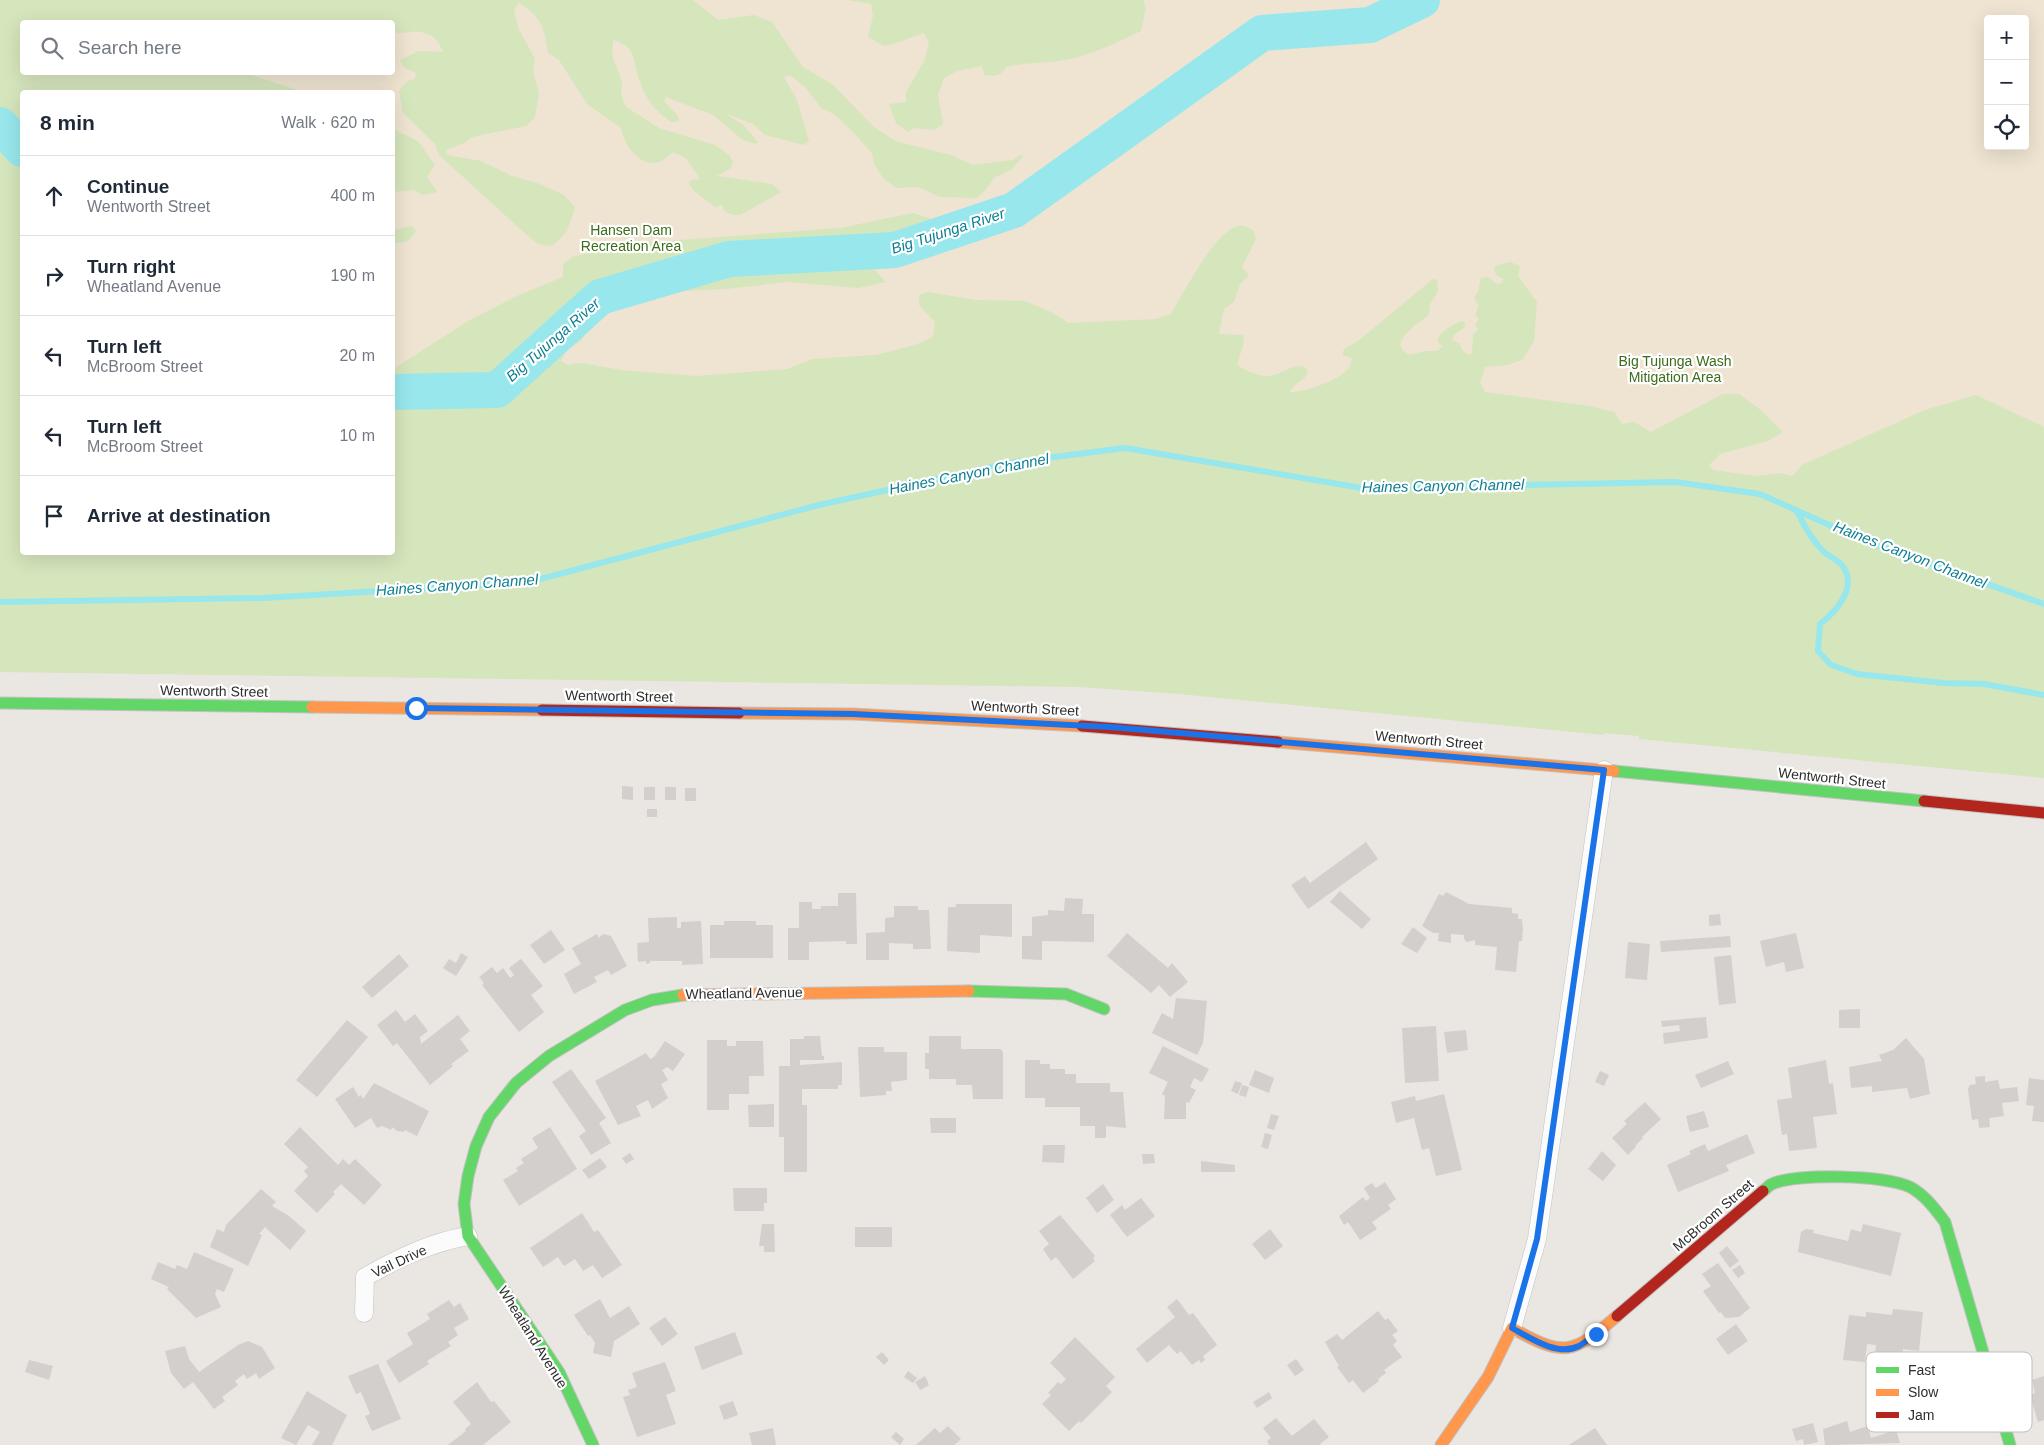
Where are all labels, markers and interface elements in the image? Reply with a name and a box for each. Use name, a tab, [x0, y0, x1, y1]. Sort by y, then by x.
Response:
map controls	[1984, 15, 2029, 150]
button: +	[1984, 15, 2029, 60]
search box	[20, 20, 395, 75]
icon: search	[38, 34, 66, 62]
text: Search here	[78, 37, 182, 58]
button: −	[1984, 60, 2029, 105]
button: locate	[1984, 105, 2029, 150]
text: 8 min	[40, 111, 95, 134]
text: Walk · 620 m	[281, 114, 375, 131]
text: Continue	[87, 176, 169, 197]
icon: ahead	[40, 182, 68, 210]
text: 400 m	[331, 187, 375, 204]
text: Wentworth Street	[87, 198, 210, 215]
water label: Big Tujunga River	[889, 204, 1008, 257]
park label: Hansen Dam Recreation Area	[581, 222, 681, 254]
text: Turn right	[87, 256, 175, 277]
icon: right	[40, 262, 68, 290]
text: 190 m	[331, 267, 375, 284]
text: Wheatland Avenue	[87, 278, 221, 295]
water label: Big Tujunga River	[503, 294, 604, 385]
text: Turn left	[87, 336, 162, 357]
icon: left	[40, 342, 68, 370]
text: 20 m	[339, 347, 375, 364]
park label: Big Tujunga Wash Mitigation Area	[1618, 353, 1732, 385]
text: McBroom Street	[87, 358, 203, 375]
text: Turn left	[87, 416, 162, 437]
icon: left	[40, 422, 68, 450]
text: 10 m	[339, 427, 375, 444]
text: McBroom Street	[87, 438, 203, 455]
water label: Haines Canyon Channel	[887, 450, 1051, 497]
water label: Haines Canyon Channel	[1362, 476, 1525, 495]
icon: arrive	[40, 502, 68, 530]
text: Arrive at destination	[87, 505, 271, 526]
water label: Haines Canyon Channel	[1831, 517, 1990, 592]
water label: Haines Canyon Channel	[375, 570, 539, 599]
street label: Wentworth Street	[160, 682, 268, 700]
street label: Wentworth Street	[565, 687, 673, 705]
route start	[405, 697, 428, 720]
street label: Wentworth Street	[971, 697, 1079, 719]
street label: Wentworth Street	[1375, 727, 1484, 753]
street label: Wentworth Street	[1778, 764, 1887, 792]
street label: Wheatland Avenue	[685, 984, 803, 1002]
street label: McBroom Street	[1670, 1176, 1756, 1254]
street label: Vail Drive	[369, 1241, 429, 1281]
street label: Wheatland Avenue	[495, 1283, 571, 1391]
route end	[1585, 1323, 1608, 1346]
legend	[1866, 1352, 2032, 1432]
text: Fast	[1908, 1362, 1935, 1378]
text: Slow	[1908, 1384, 1939, 1400]
text: Jam	[1908, 1407, 1934, 1423]

